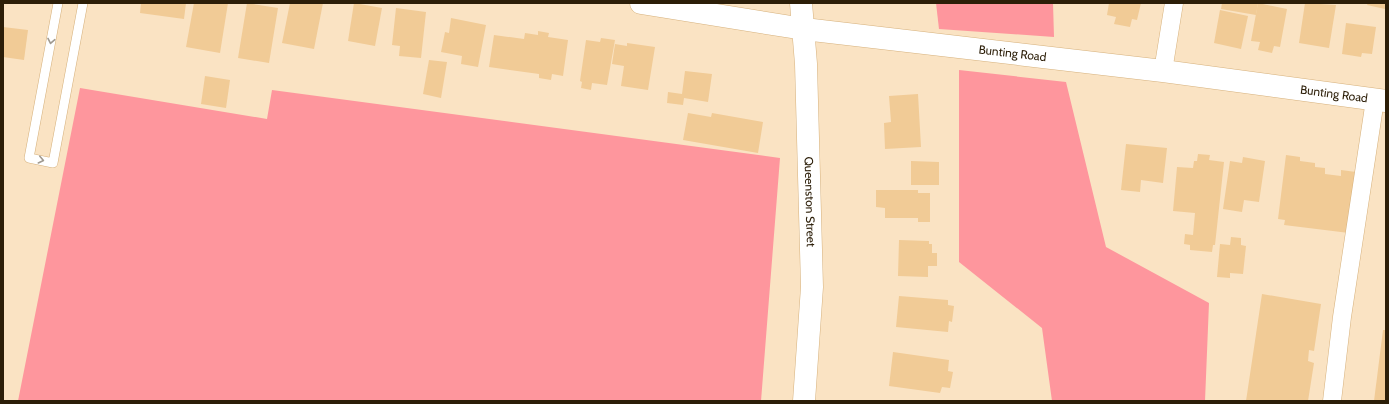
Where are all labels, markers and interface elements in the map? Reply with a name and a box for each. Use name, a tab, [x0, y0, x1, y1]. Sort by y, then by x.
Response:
one-way arrow	[47, 38, 56, 44]
street label: Bunting Road	[978, 41, 1047, 64]
street label: Bunting Road	[1299, 82, 1369, 105]
one-way arrow	[37, 156, 44, 164]
street label: Queenston Street	[801, 156, 819, 247]

